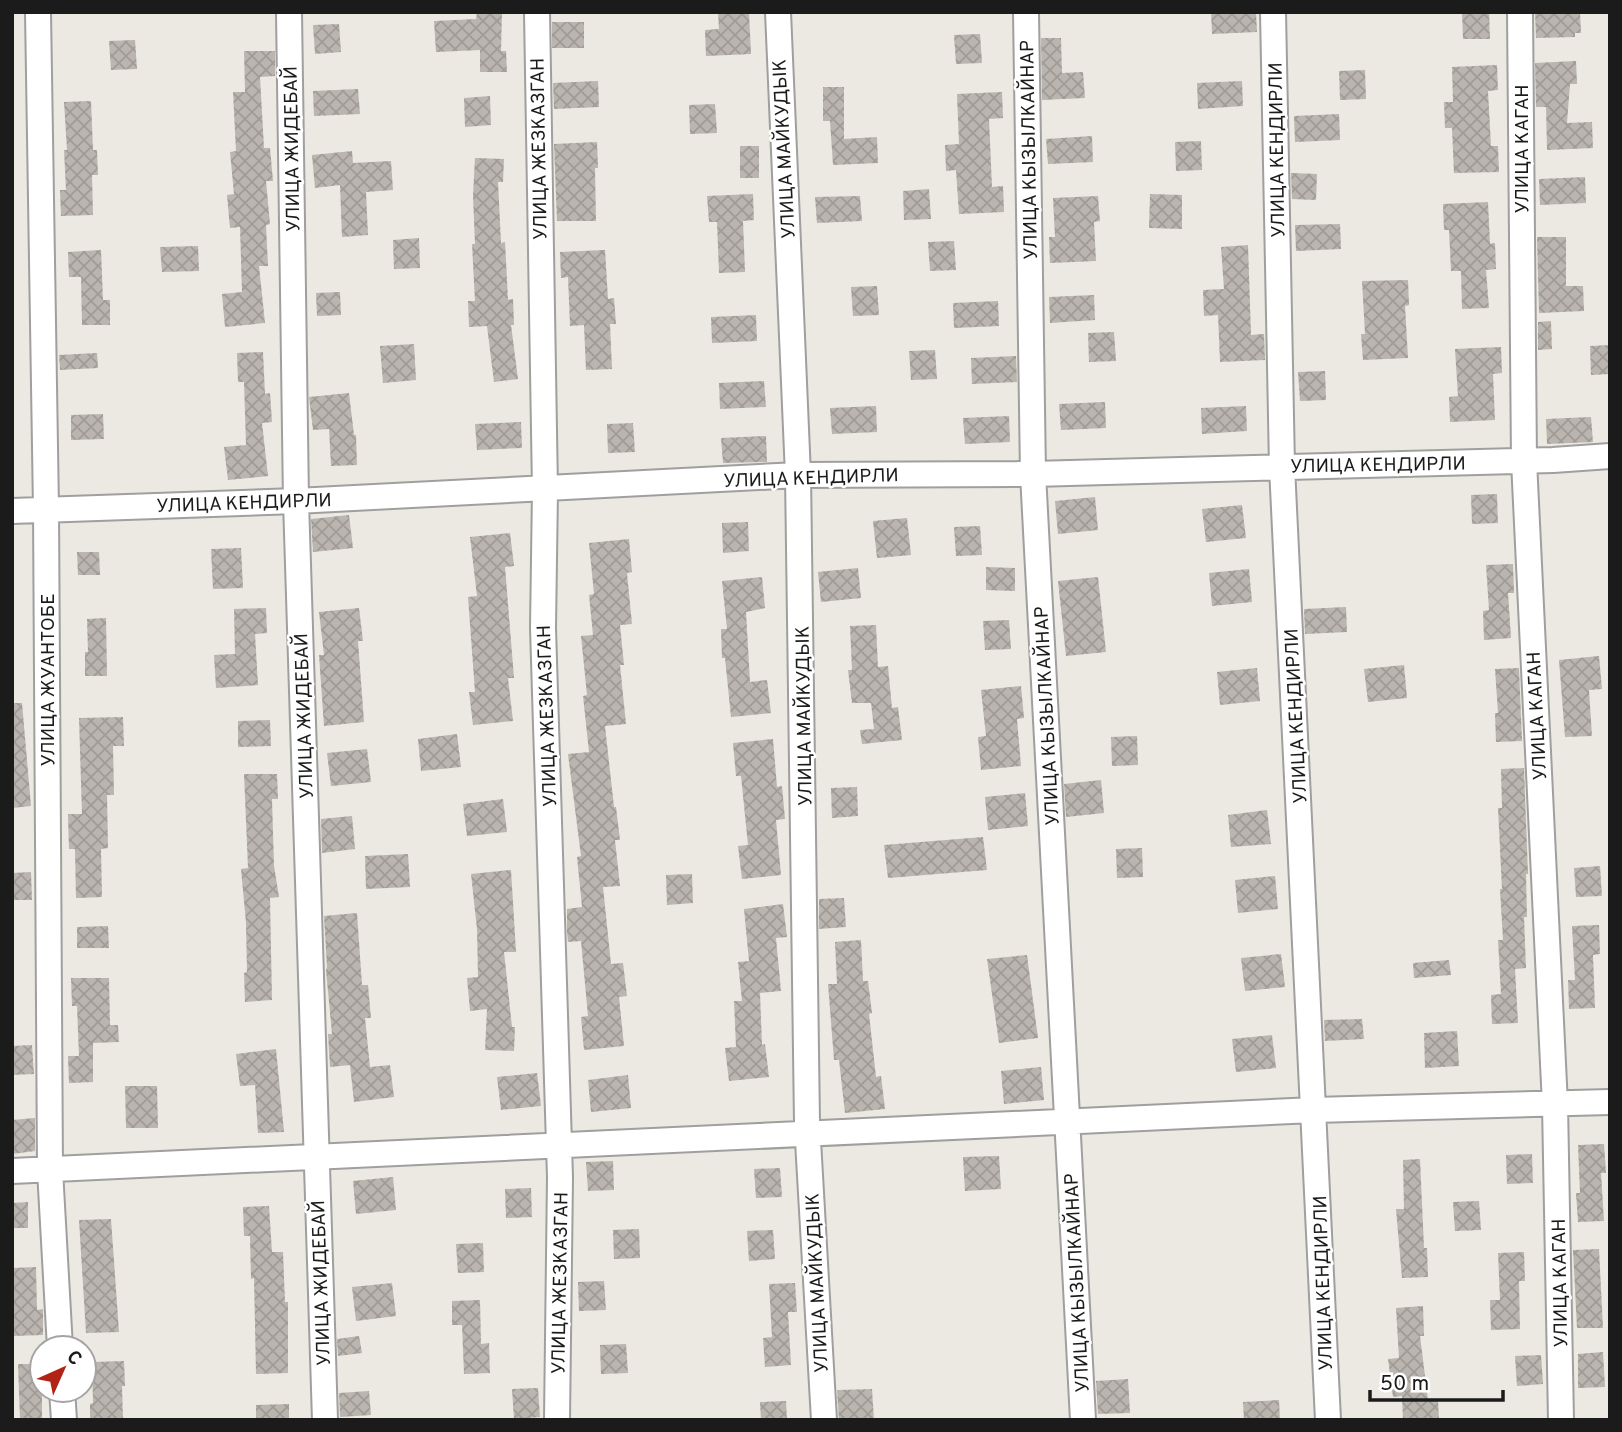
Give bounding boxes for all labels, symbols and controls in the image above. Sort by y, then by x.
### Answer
street label: УЛИЦА КЫЗЫЛКАЙНАР [1015,40,1044,260]
street label: УЛИЦА ЖЕЗКАЗГАН [526,58,554,240]
street label: УЛИЦА МАЙКУДЫК [767,58,802,240]
street label: УЛИЦА КЕНДИРЛИ [1264,62,1292,238]
street label: УЛИЦА ЖИДЕБАЙ [279,66,306,232]
street label: УЛИЦА КАГАН [1511,84,1535,214]
street label: УЛИЦА КЕНДИРЛИ [1290,452,1466,480]
street label: УЛИЦА КЕНДИРЛИ [723,464,899,494]
street label: УЛИЦА КЕНДИРЛИ [156,489,332,519]
street label: УЛИЦА ЖУАНТОБЕ [37,593,61,767]
street label: УЛИЦА КЫЗЫЛКАЙНАР [1029,606,1066,826]
street label: УЛИЦА ЖЕЗКАЗГАН [533,624,563,807]
street label: УЛИЦА МАЙКУДЫК [790,626,819,806]
street label: УЛИЦА КЕНДИРЛИ [1280,628,1314,804]
street label: УЛИЦА ЖИДЕБАЙ [289,633,320,799]
street label: УЛИЦА КАГАН [1523,651,1553,781]
street label: УЛИЦА КЫЗЫЛКАЙНАР [1059,1173,1096,1393]
street label: УЛИЦА ЖЕЗКАЗГАН [547,1192,575,1374]
street label: УЛИЦА МАЙКУДЫК [800,1192,835,1374]
street label: УЛИЦА КЕНДИРЛИ [1309,1195,1339,1371]
street label: УЛИЦА ЖИДЕБАЙ [306,1200,337,1366]
street label: УЛИЦА КАГАН [1548,1218,1574,1348]
north arrow [28,1334,98,1404]
text: С [61,1346,86,1371]
scale bar [1370,1358,1503,1402]
text: 50 m [1380,1371,1429,1398]

